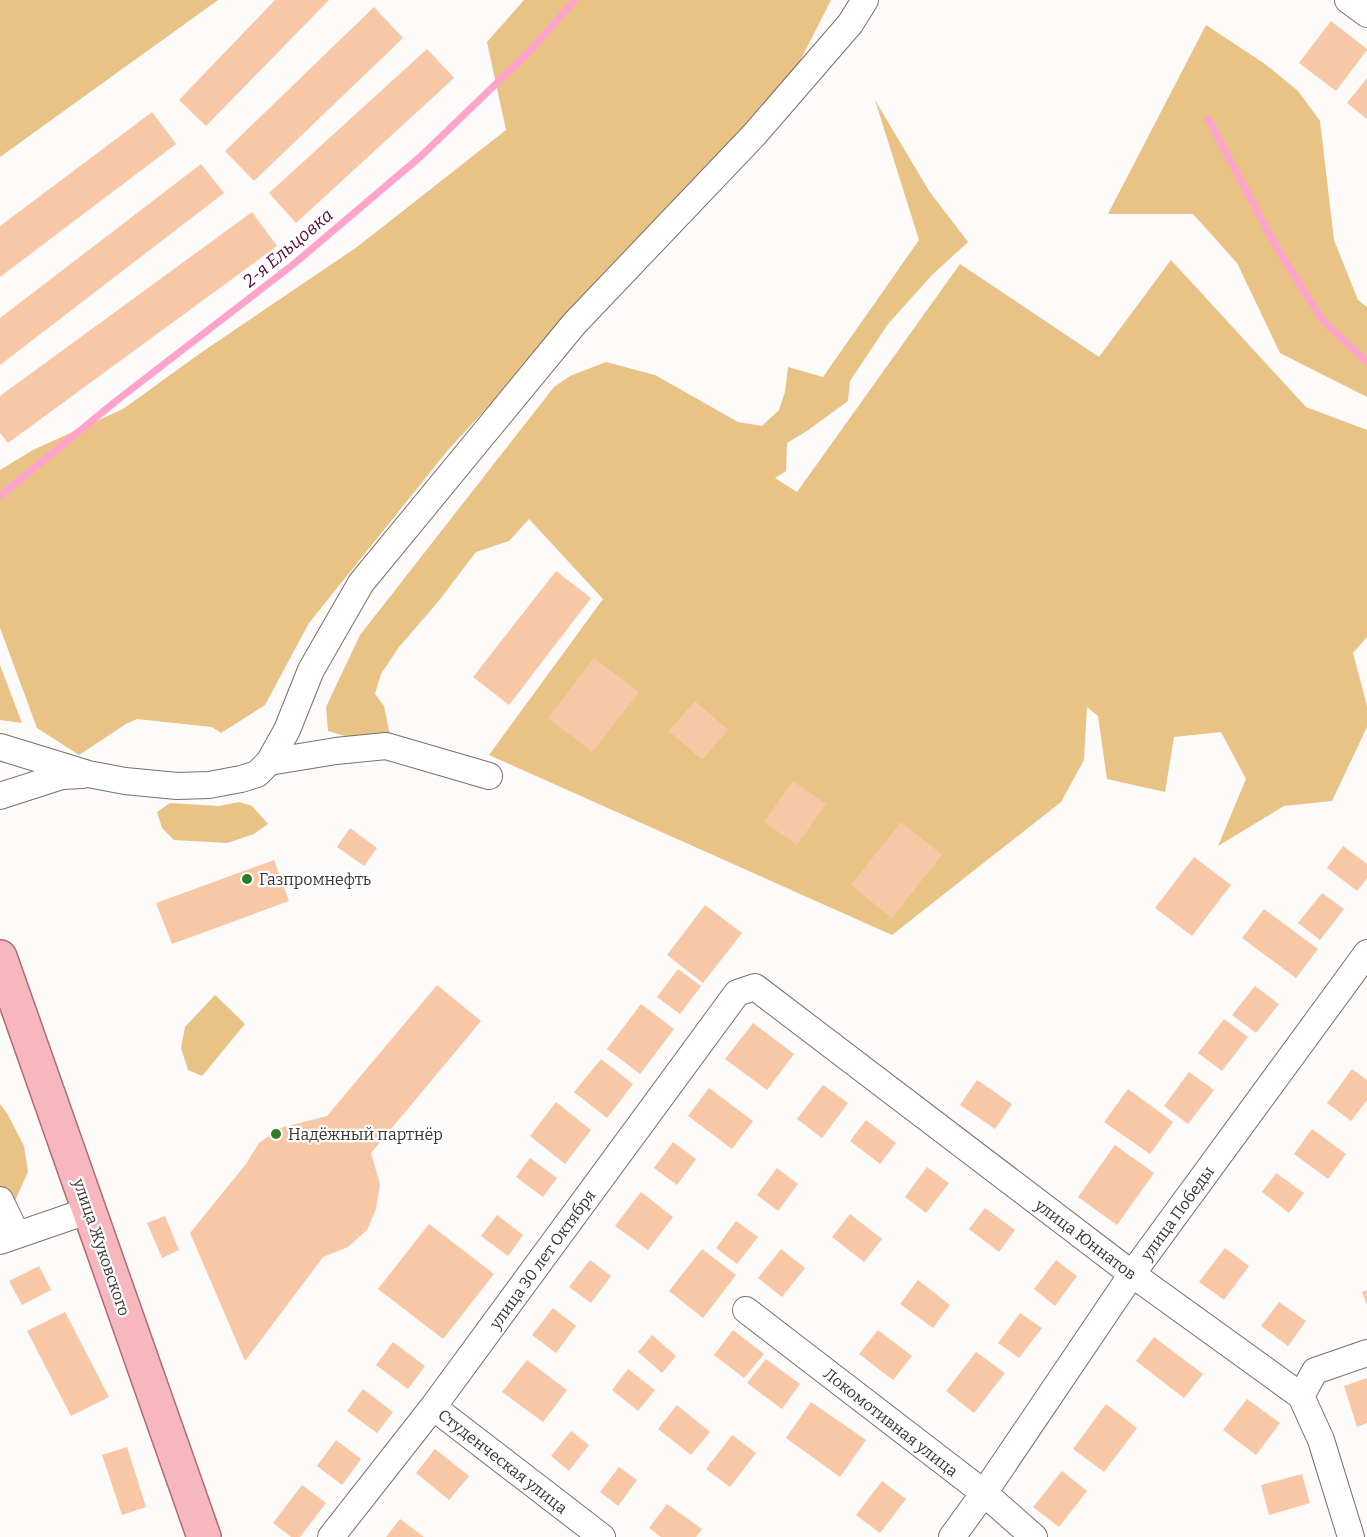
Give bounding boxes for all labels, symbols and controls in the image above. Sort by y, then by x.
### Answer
water label: 2-я Ельцовка [239,204,337,292]
place label: Газпромнефть [259,870,371,889]
marker: Газпромнефть [240,872,254,886]
place label: Надёжный партнёр [288,1125,443,1144]
marker: Надёжный партнёр [269,1127,283,1141]
street label: улица Победы [1136,1162,1218,1265]
street label: улица Жуковского [69,1175,134,1318]
street label: улица 30 лет Октября [485,1186,599,1333]
street label: улица Юннатов [1031,1195,1140,1284]
street label: Локомотивная улица [820,1364,962,1481]
street label: Студенческая улица [434,1405,571,1518]

